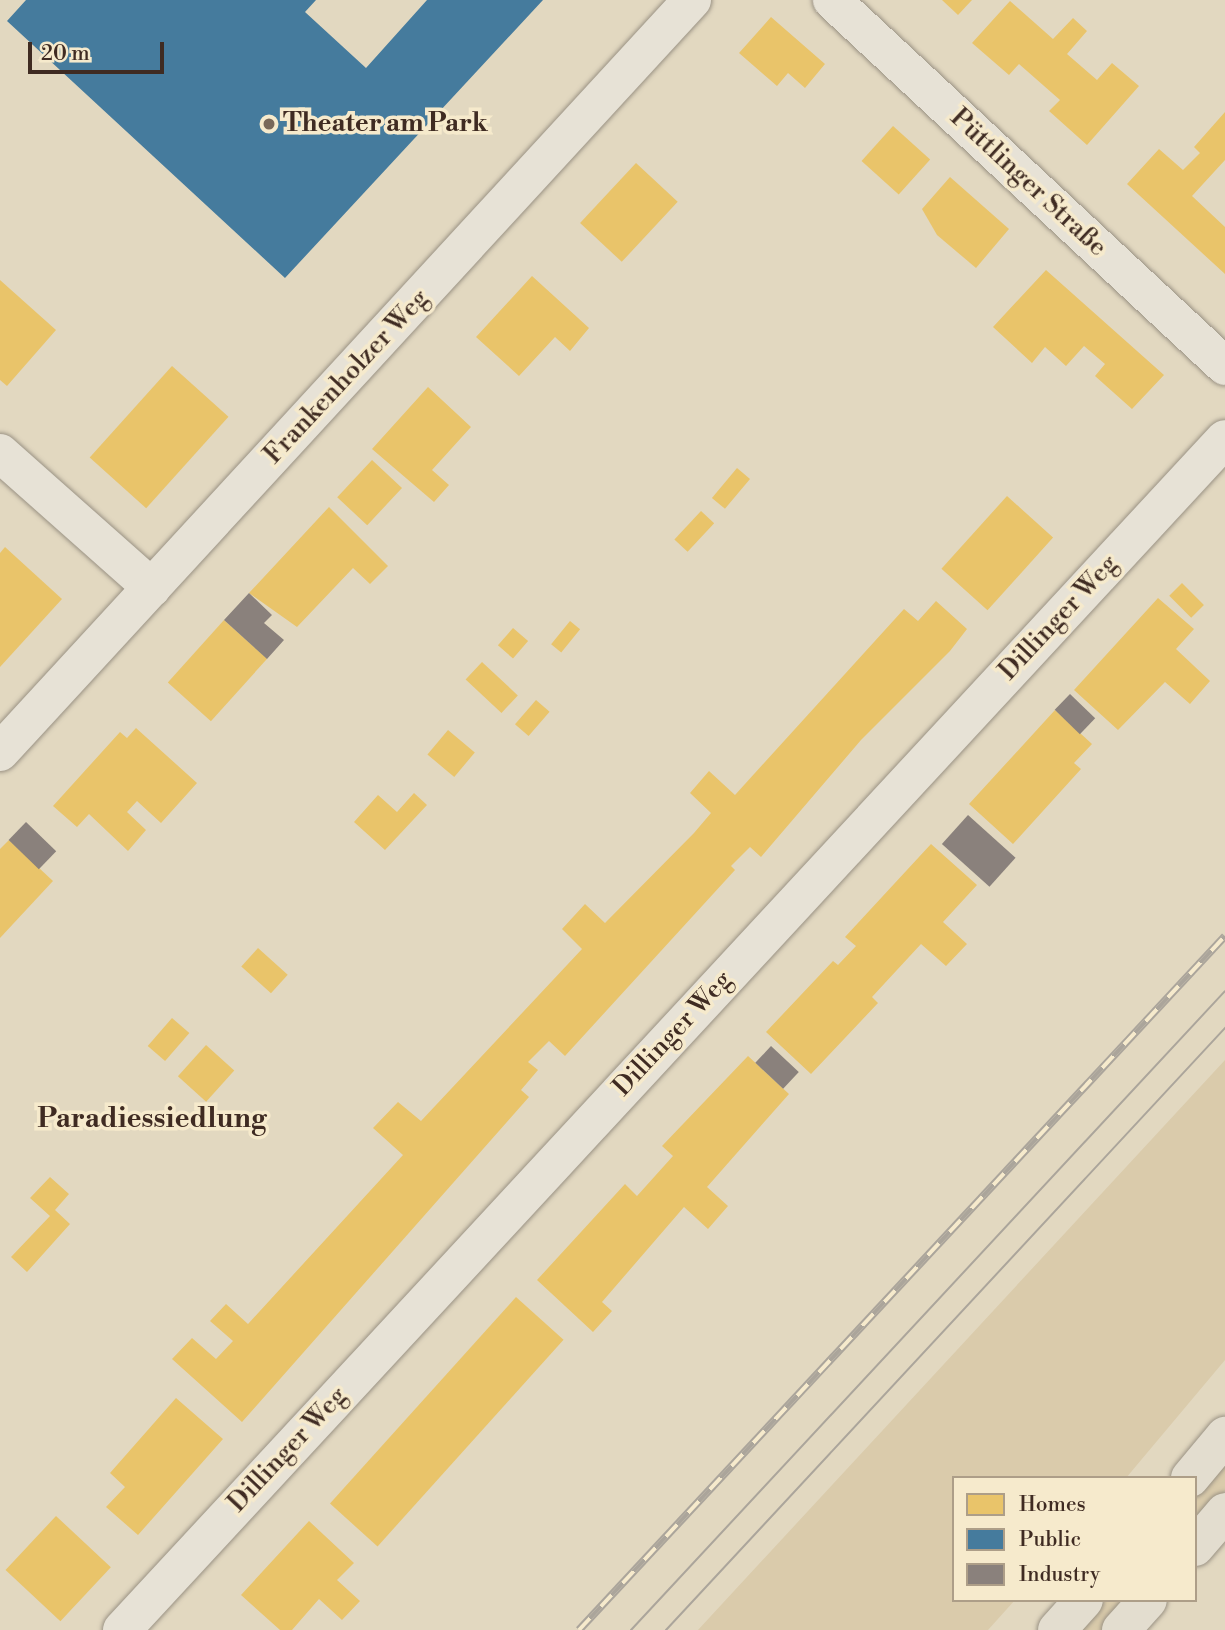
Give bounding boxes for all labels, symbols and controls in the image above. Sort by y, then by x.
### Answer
scale bar [32,28,168,72]
text: 20 m [41,41,90,67]
street label: Püttlinger Straße [943,103,1113,263]
place label: Theater am Park [283,108,488,140]
marker: Theater am Park [261,116,277,132]
street label: Frankenholzer Weg [258,283,436,471]
street label: Dillinger Weg [993,549,1125,687]
street label: Dillinger Weg [607,965,739,1103]
district label: Paradiessiedlung [37,1102,267,1136]
street label: Dillinger Weg [222,1381,354,1519]
legend [952,1476,1197,1602]
text: Homes [1019,1492,1086,1518]
text: Public [1019,1527,1081,1553]
text: Industry [1019,1562,1100,1588]

